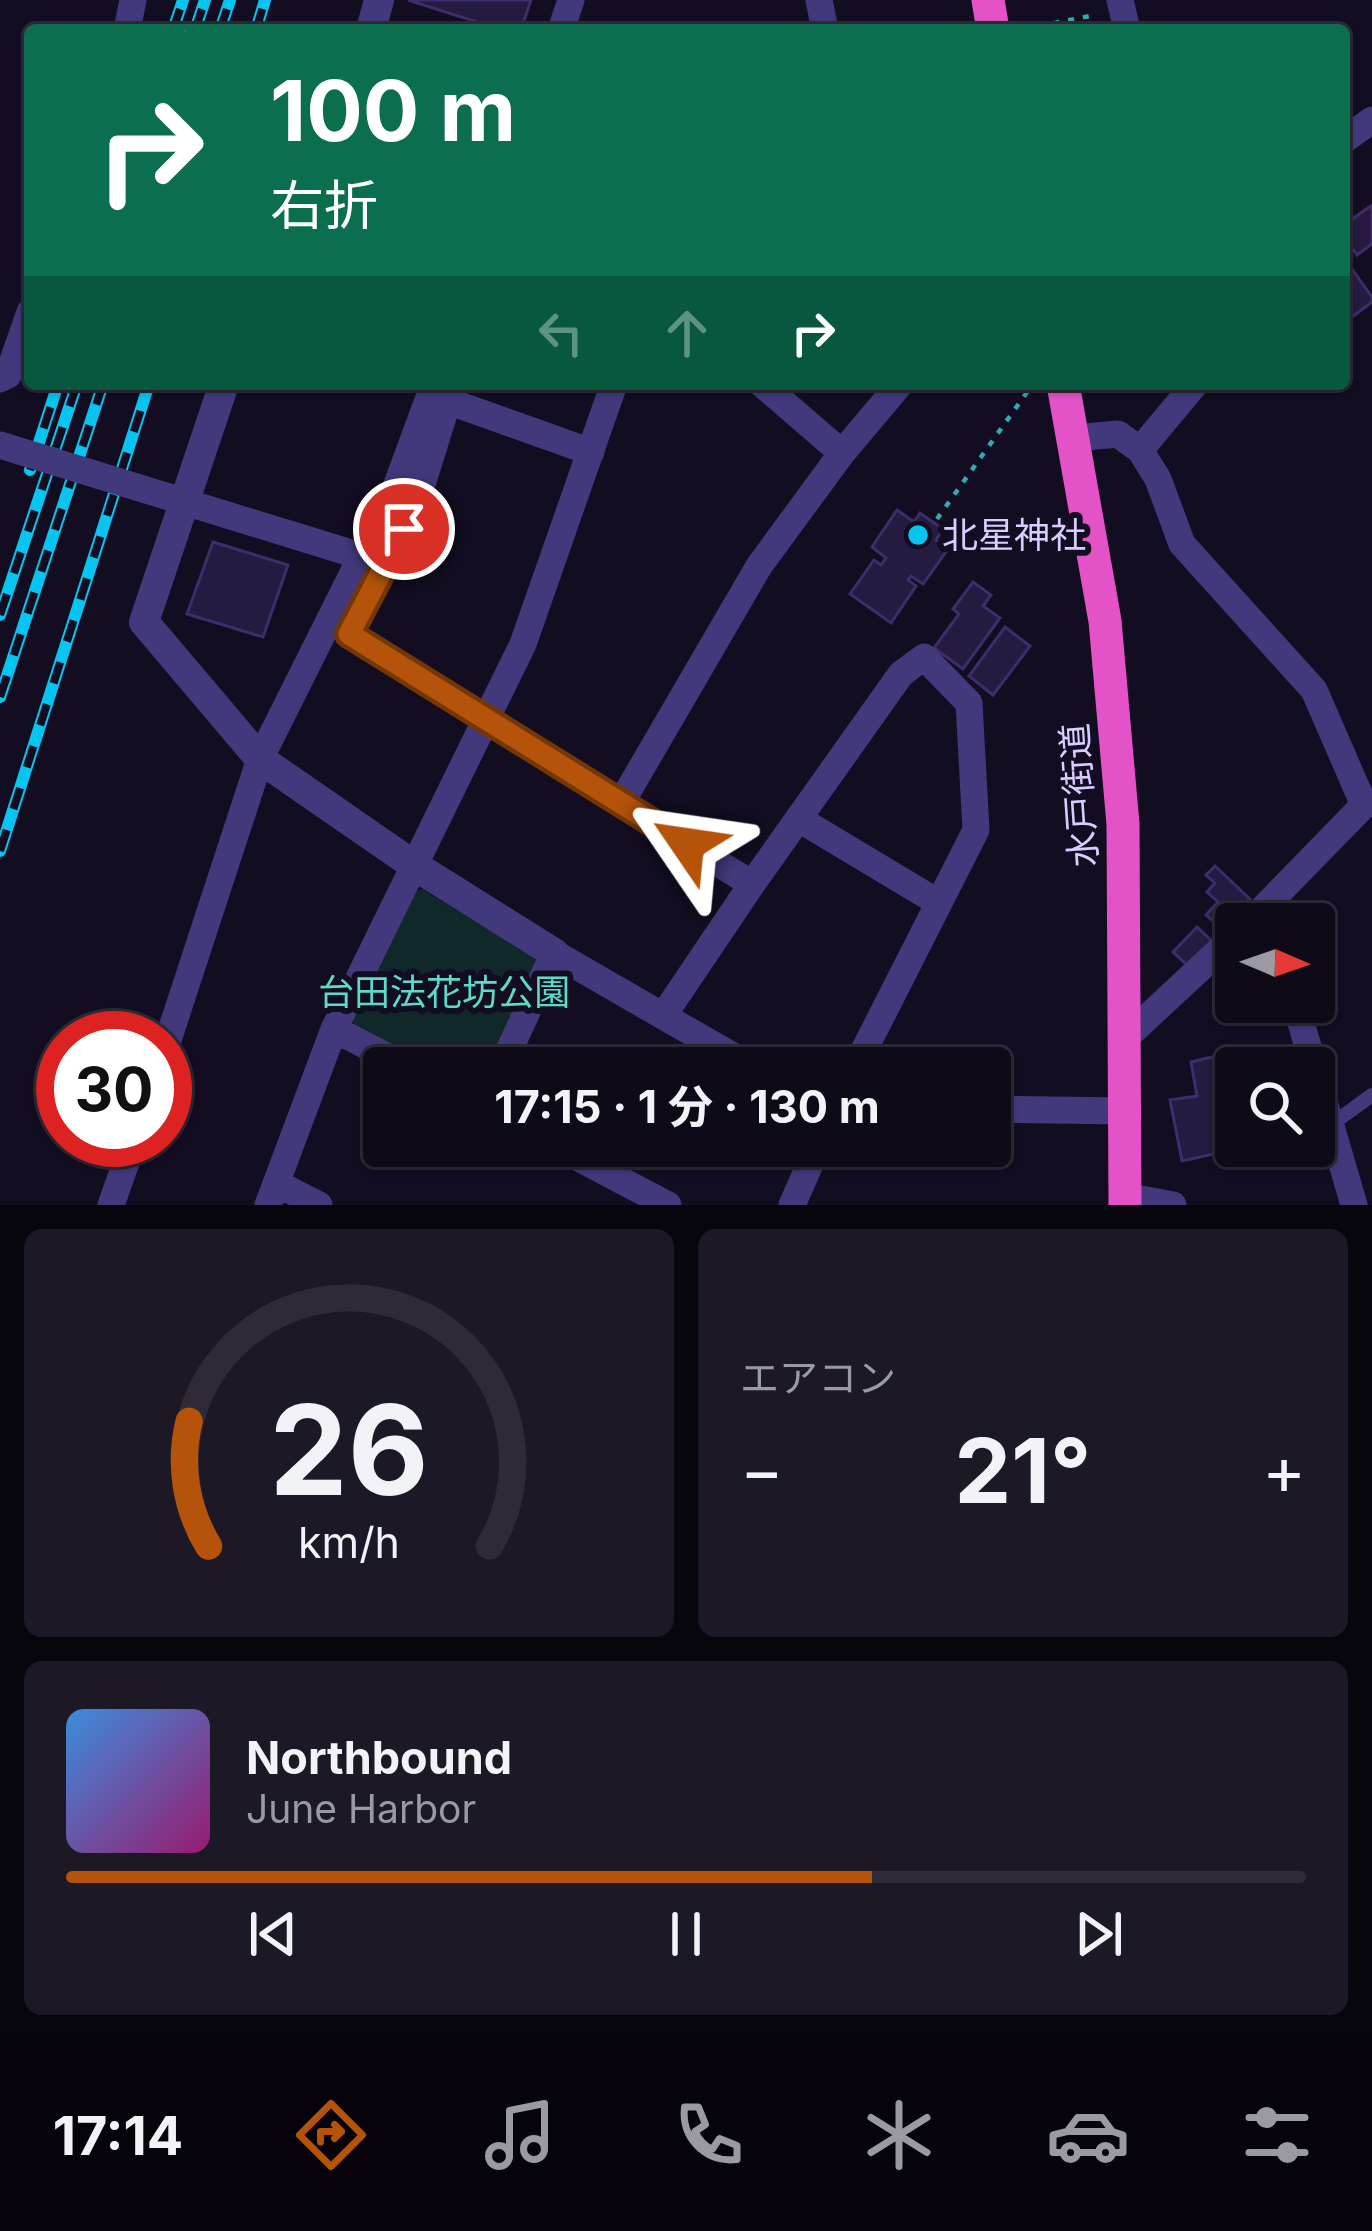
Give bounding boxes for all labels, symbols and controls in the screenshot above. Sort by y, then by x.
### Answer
text: 100 m [270,60,516,161]
icon: right [72,72,228,228]
text: 右折 [270,173,378,238]
icon: left [528,300,594,366]
icon: ahead [654,300,720,366]
icon: right [780,300,846,366]
pin [353,478,455,580]
icon: arrive [371,496,437,562]
place label: 北星神社 [942,513,1086,557]
marker: 北星神社 [905,522,931,548]
street label: 水戸街道 [1052,722,1106,868]
position arrow [624,781,750,907]
north arrow [1215,903,1335,1023]
map controls [1215,903,1335,1167]
park label: 台田法花坊公園 [318,970,570,1014]
speed limit sign: 30 [36,1011,192,1167]
button: search [1215,1047,1335,1167]
text: 17:15 · 1 分 · 130 m [494,1079,880,1134]
text: エアコン [740,1354,896,1401]
text: 26 [269,1374,429,1525]
text: 21° [955,1416,1091,1525]
text: − [740,1430,784,1510]
text: + [1262,1430,1306,1510]
text: km/h [298,1516,400,1568]
text: Northbound [246,1730,512,1785]
text: June Harbor [246,1785,476,1832]
icon: previous [240,1901,306,1967]
icon: pause [653,1901,719,1967]
icon: next [1066,1901,1132,1967]
icon: directions [289,2093,373,2177]
icon: music [478,2093,562,2177]
icon: phone [667,2093,751,2177]
icon: climate [857,2093,941,2177]
icon: car [1046,2093,1130,2177]
icon: filters [1235,2093,1319,2177]
text: 17:14 [53,2103,183,2168]

